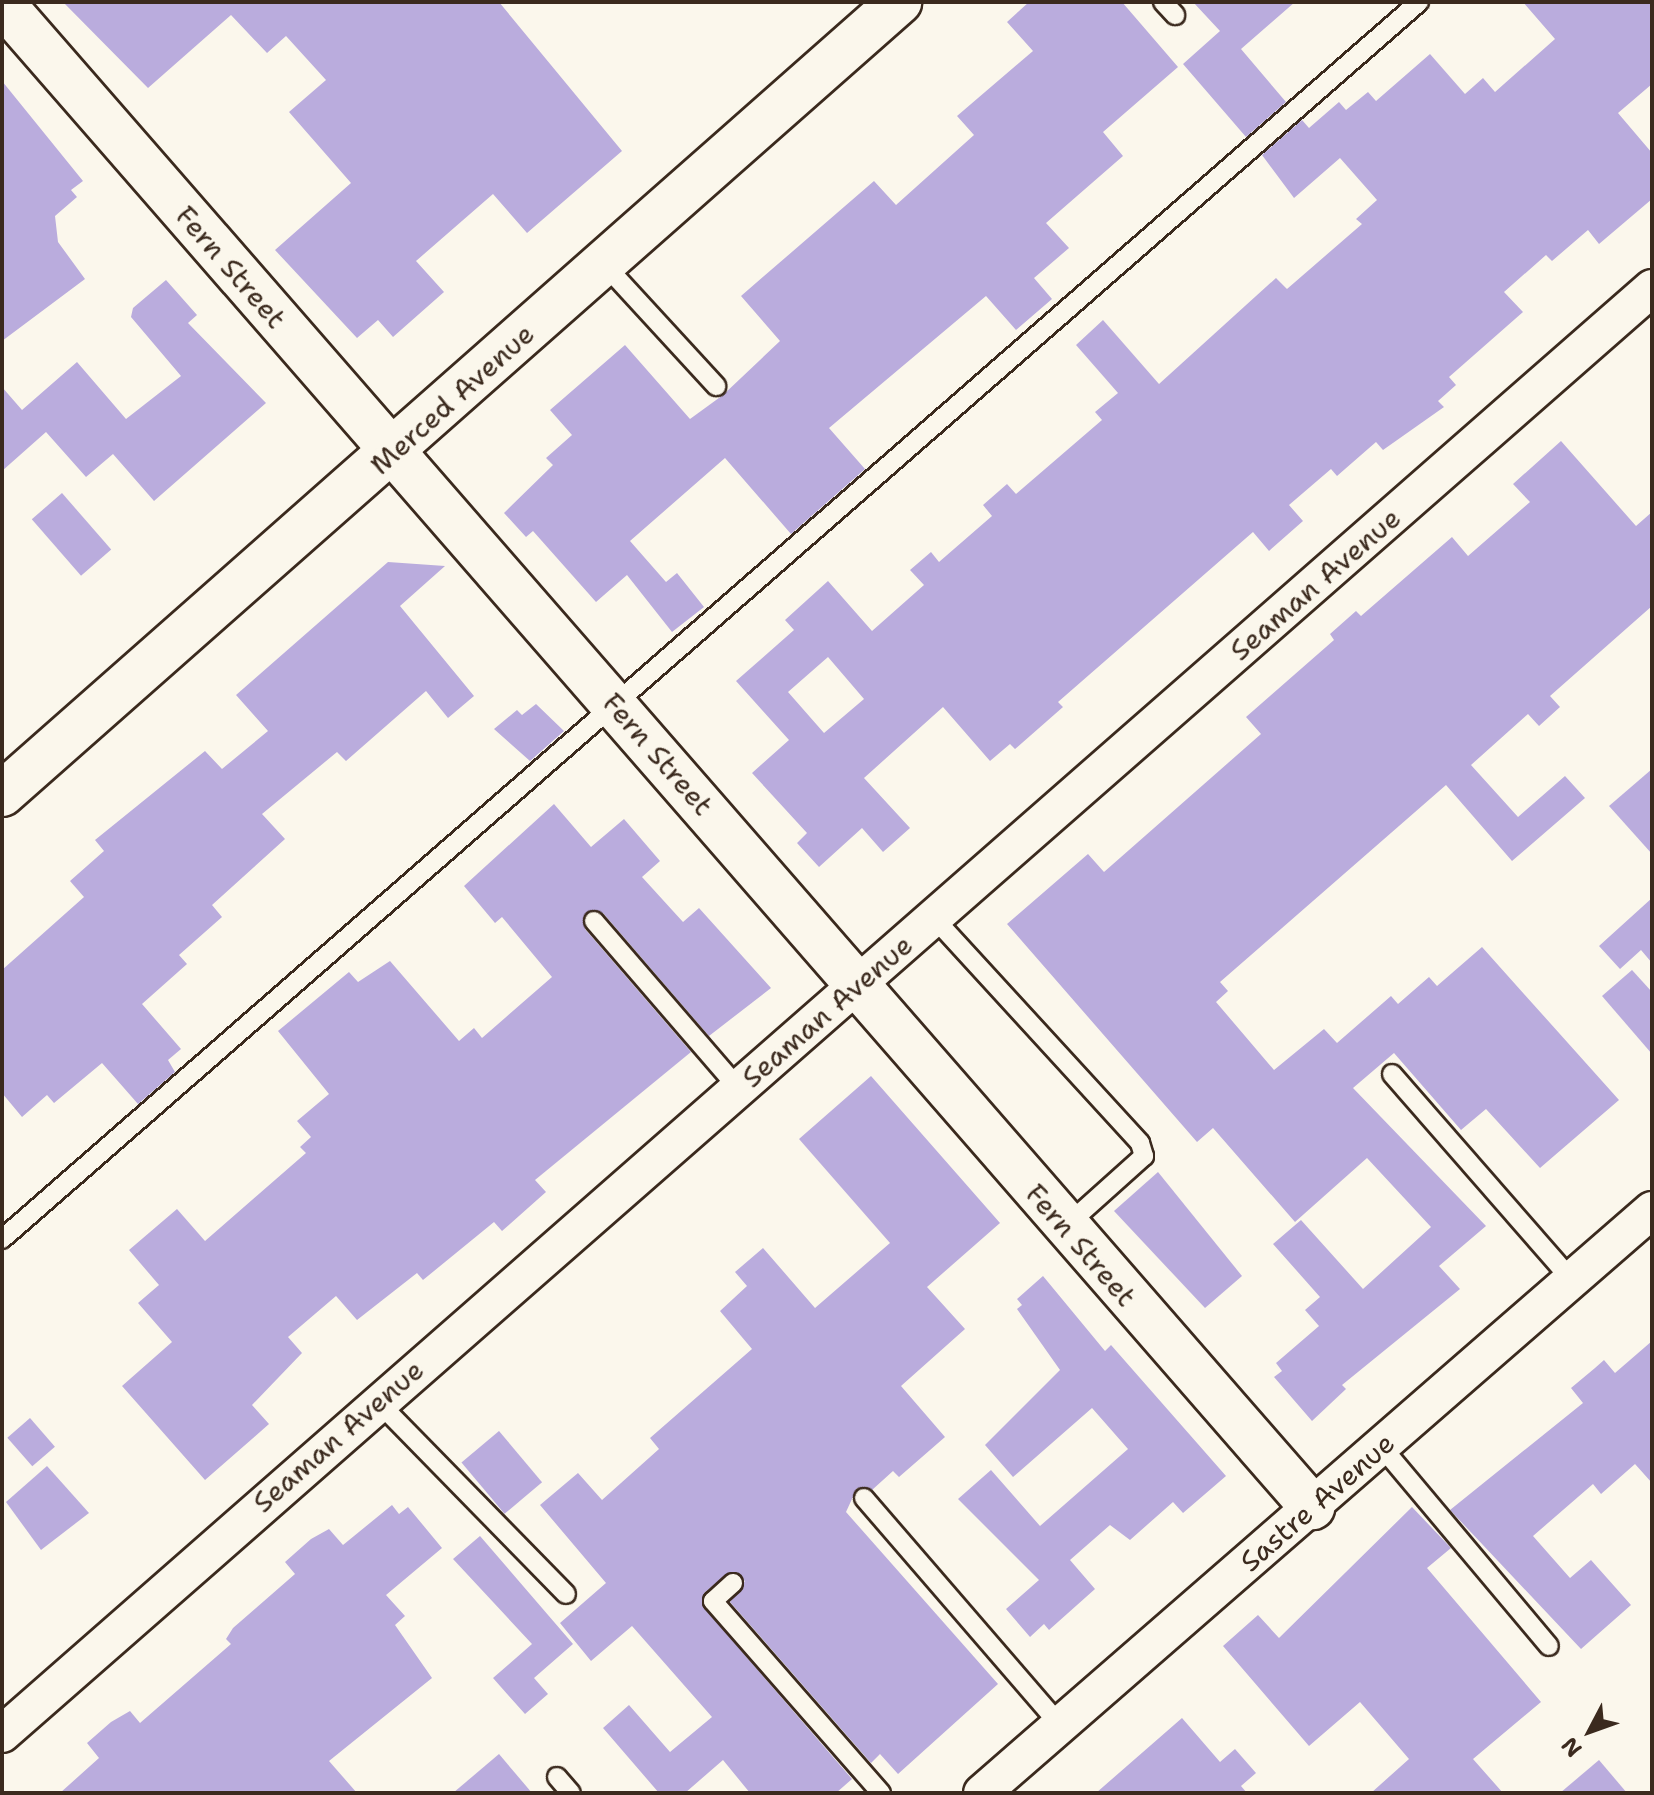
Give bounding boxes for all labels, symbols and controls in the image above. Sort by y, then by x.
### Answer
street label: Fern Street [169,199,293,335]
street label: Merced Avenue [363,317,541,481]
street label: Seaman Avenue [1223,501,1407,667]
street label: Fern Street [596,686,720,822]
street label: Seaman Avenue [735,928,919,1094]
street label: Fern Street [1019,1177,1143,1313]
street label: Seaman Avenue [246,1353,430,1519]
street label: Sastre Avenue [1233,1426,1401,1578]
north arrow [1550,1691,1630,1771]
text: N [1555,1731,1588,1763]

